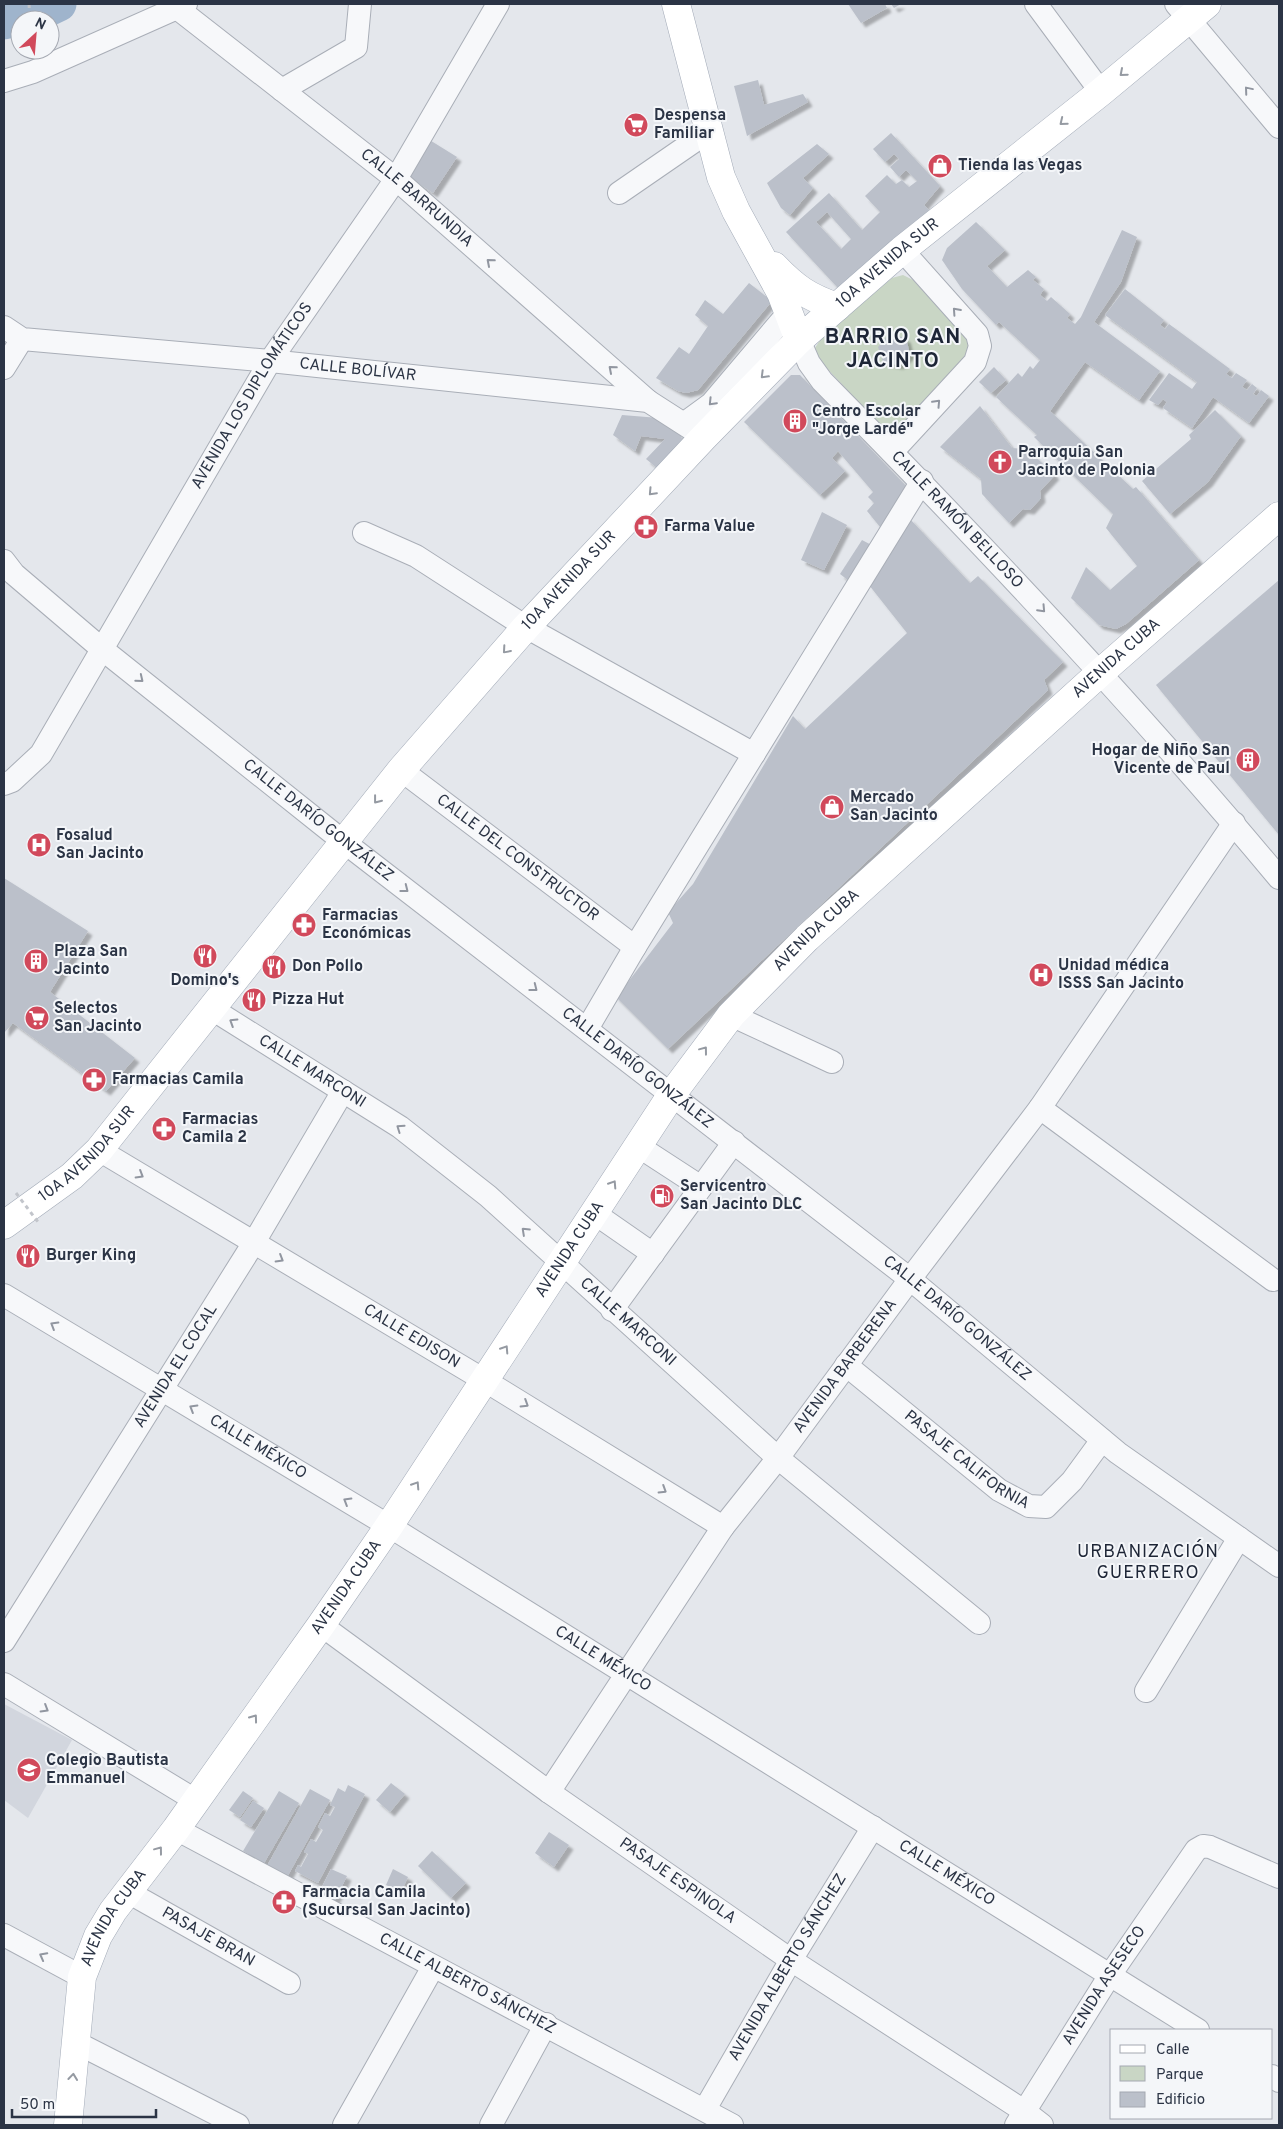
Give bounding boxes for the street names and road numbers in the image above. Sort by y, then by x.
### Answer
street label: CALLE BARRUNDIA [356,145,477,252]
street label: 10A AVENIDA SUR [832,214,944,313]
street label: AVENIDA LOS DIPLOMÁTICOS [187,299,317,493]
street label: CALLE BOLÍVAR [298,354,417,386]
street label: CALLE RAMÓN BELLOSO [886,447,1027,593]
street label: 10A AVENIDA SUR [518,527,621,635]
street label: AVENIDA CUBA [1068,614,1165,703]
street label: CALLE DARÍO GONZÁLEZ [239,755,397,886]
street label: CALLE DEL CONSTRUCTOR [432,790,603,926]
street label: AVENIDA CUBA [769,885,864,976]
street label: CALLE DARÍO GONZÁLEZ [557,1003,717,1133]
street label: CALLE MARCONI [255,1031,369,1113]
street label: 10A AVENIDA SUR [35,1102,140,1207]
street label: AVENIDA CUBA [531,1198,609,1302]
street label: CALLE DARÍO GONZÁLEZ [879,1252,1035,1386]
street label: CALLE MARCONI [575,1274,680,1371]
street label: AVENIDA BARBERENA [789,1295,902,1438]
street label: CALLE EDISON [359,1300,464,1373]
street label: AVENIDA EL COCAL [130,1301,222,1432]
street label: PASAJE CALIFORNIA [900,1406,1033,1514]
street label: CALLE MÉXICO [205,1410,310,1484]
street label: AVENIDA CUBA [307,1536,387,1639]
street label: CALLE MÉXICO [551,1622,655,1697]
street label: PASAJE ESPINOLA [615,1834,740,1929]
street label: CALLE MÉXICO [895,1836,999,1911]
street label: AVENIDA CUBA [77,1865,151,1970]
street label: AVENIDA ALBERTO SÁNCHEZ [725,1870,852,2065]
street label: PASAJE BRAN [158,1903,258,1971]
street label: AVENIDA ASESECO [1058,1922,1151,2049]
street label: CALLE ALBERTO SÁNCHEZ [375,1929,559,2039]

